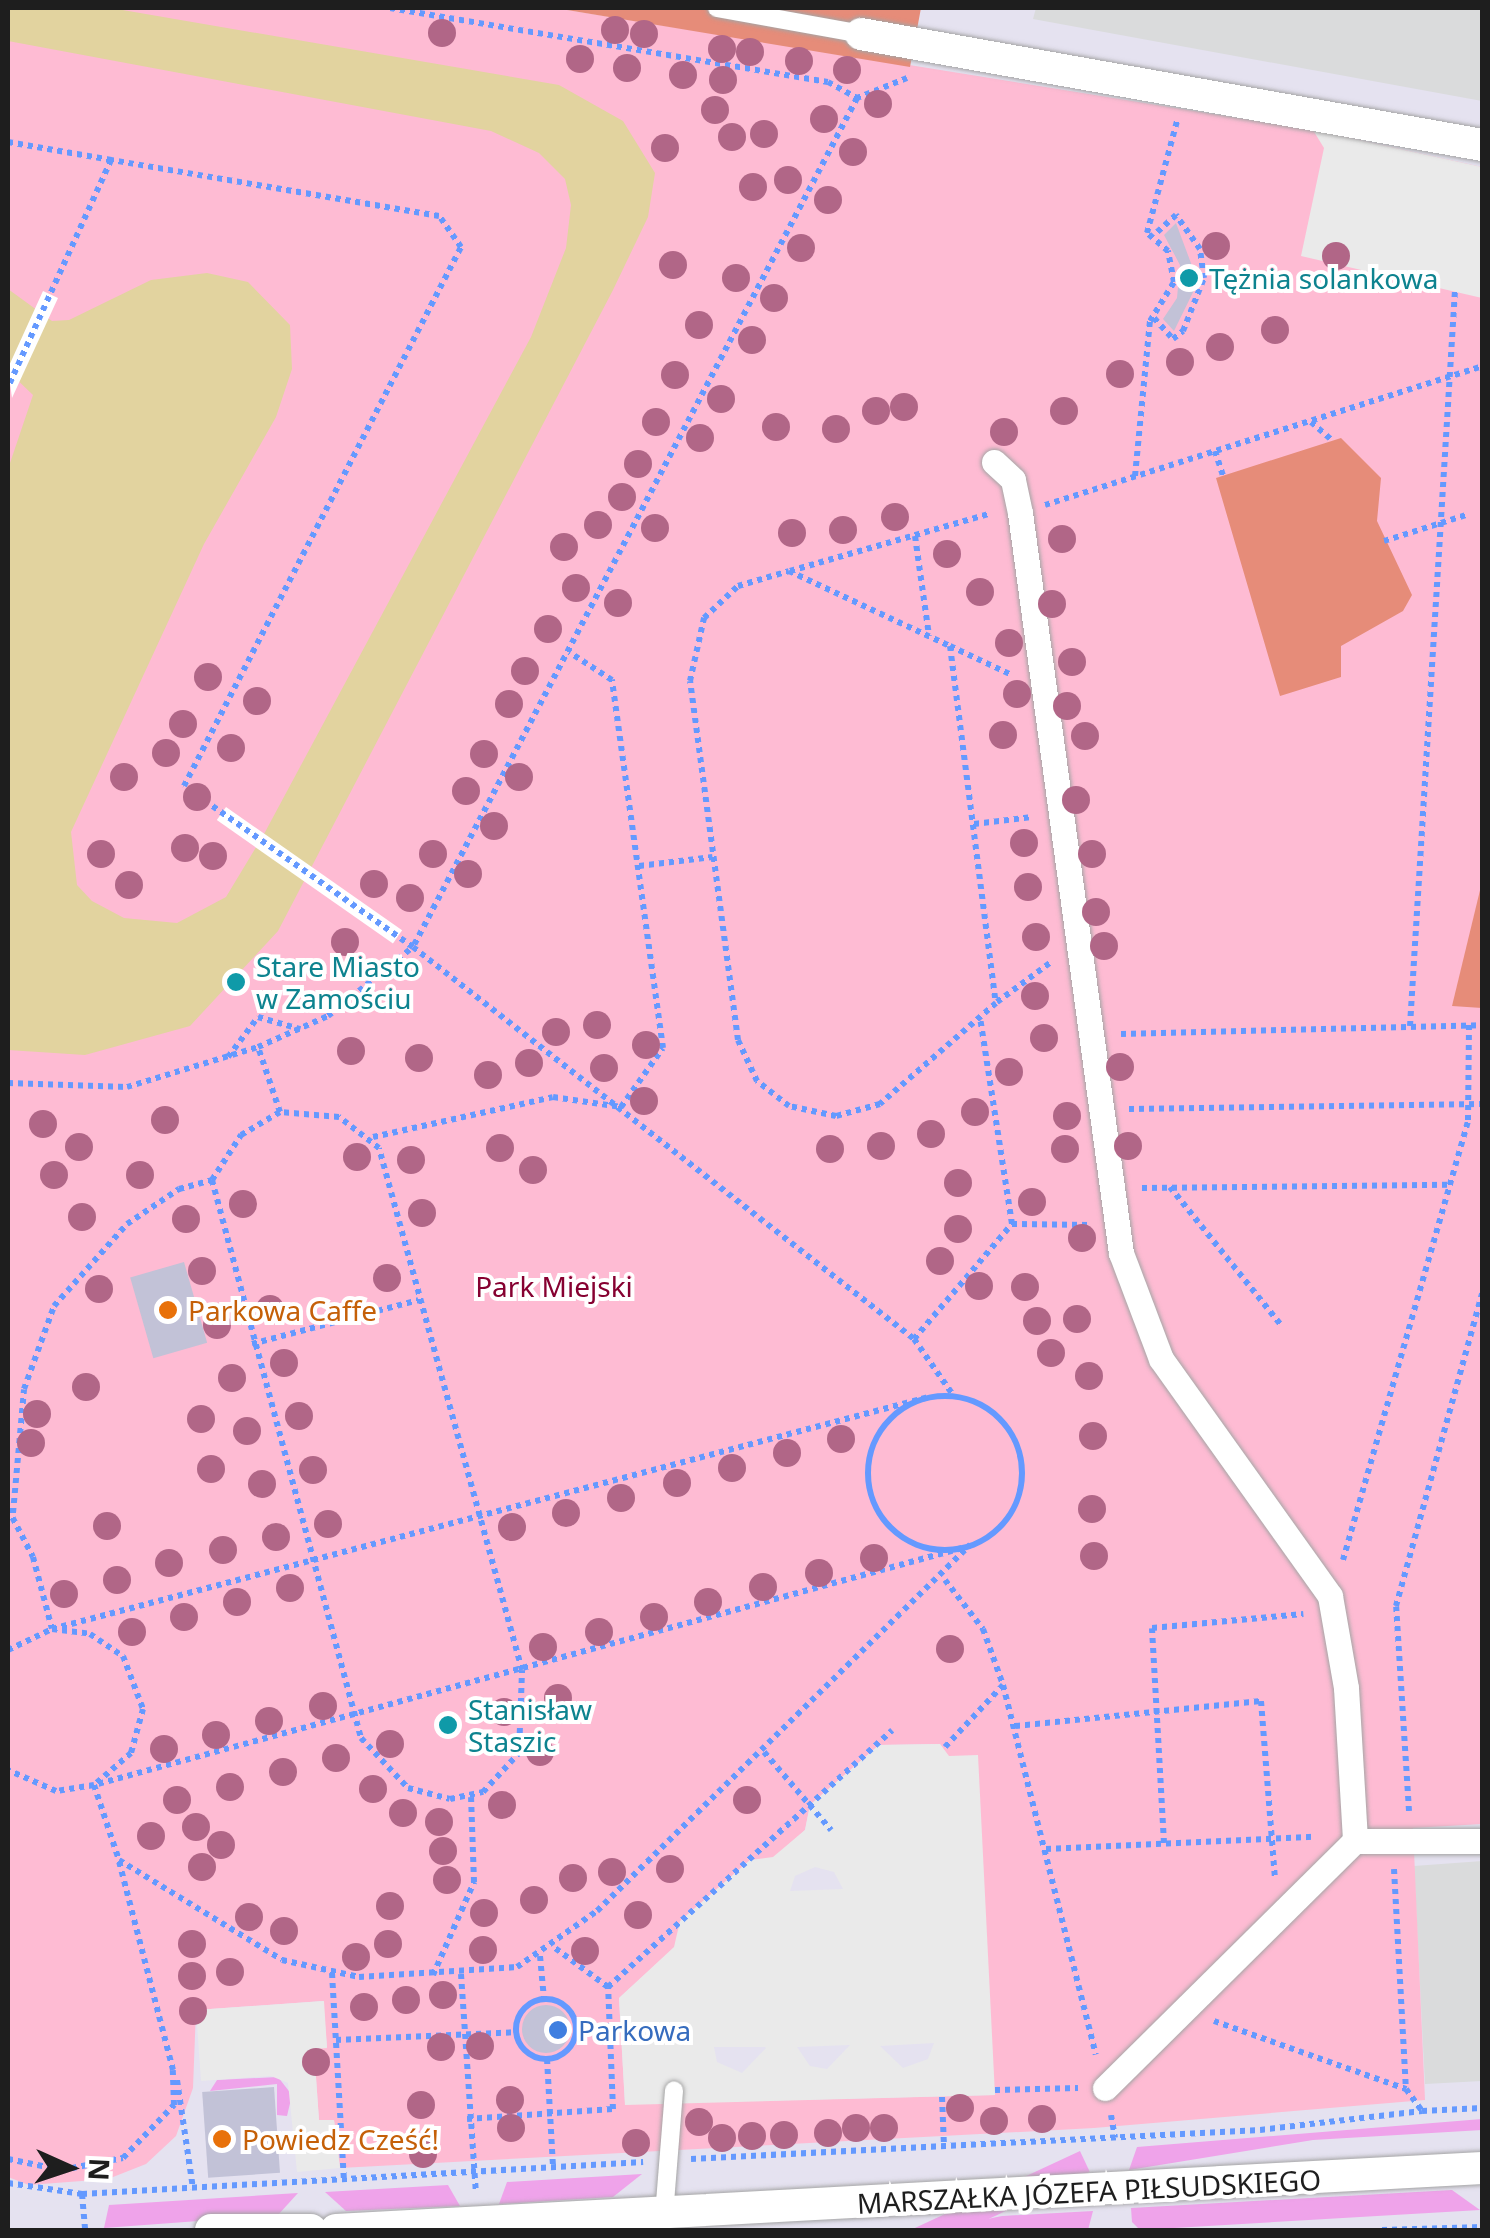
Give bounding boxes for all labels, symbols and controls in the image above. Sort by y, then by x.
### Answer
place label: Tężnia solankowa [1209,261,1438,295]
marker: Tężnia solankowa [1178,267,1200,289]
place label: Stare Miasto w Zamościu [256,949,420,1015]
marker: Stare Miasto w Zamościu [225,971,247,993]
park label: Park Miejski [475,1269,633,1303]
place label: Parkowa Caffe [188,1293,377,1327]
marker: Parkowa Caffe [157,1299,179,1321]
place label: Stanisław Staszic [468,1692,592,1758]
marker: Stanisław Staszic [437,1714,459,1736]
place label: Parkowa [578,2013,691,2047]
marker: Parkowa [547,2019,569,2041]
north arrow [20,2118,120,2218]
place label: Powiedz Cześć! [242,2122,439,2156]
marker: Powiedz Cześć! [211,2128,233,2150]
text: N [80,2157,120,2182]
street label: MARSZAŁKA JÓZEFA PIŁSUDSKIEGO [856,2162,1322,2220]

